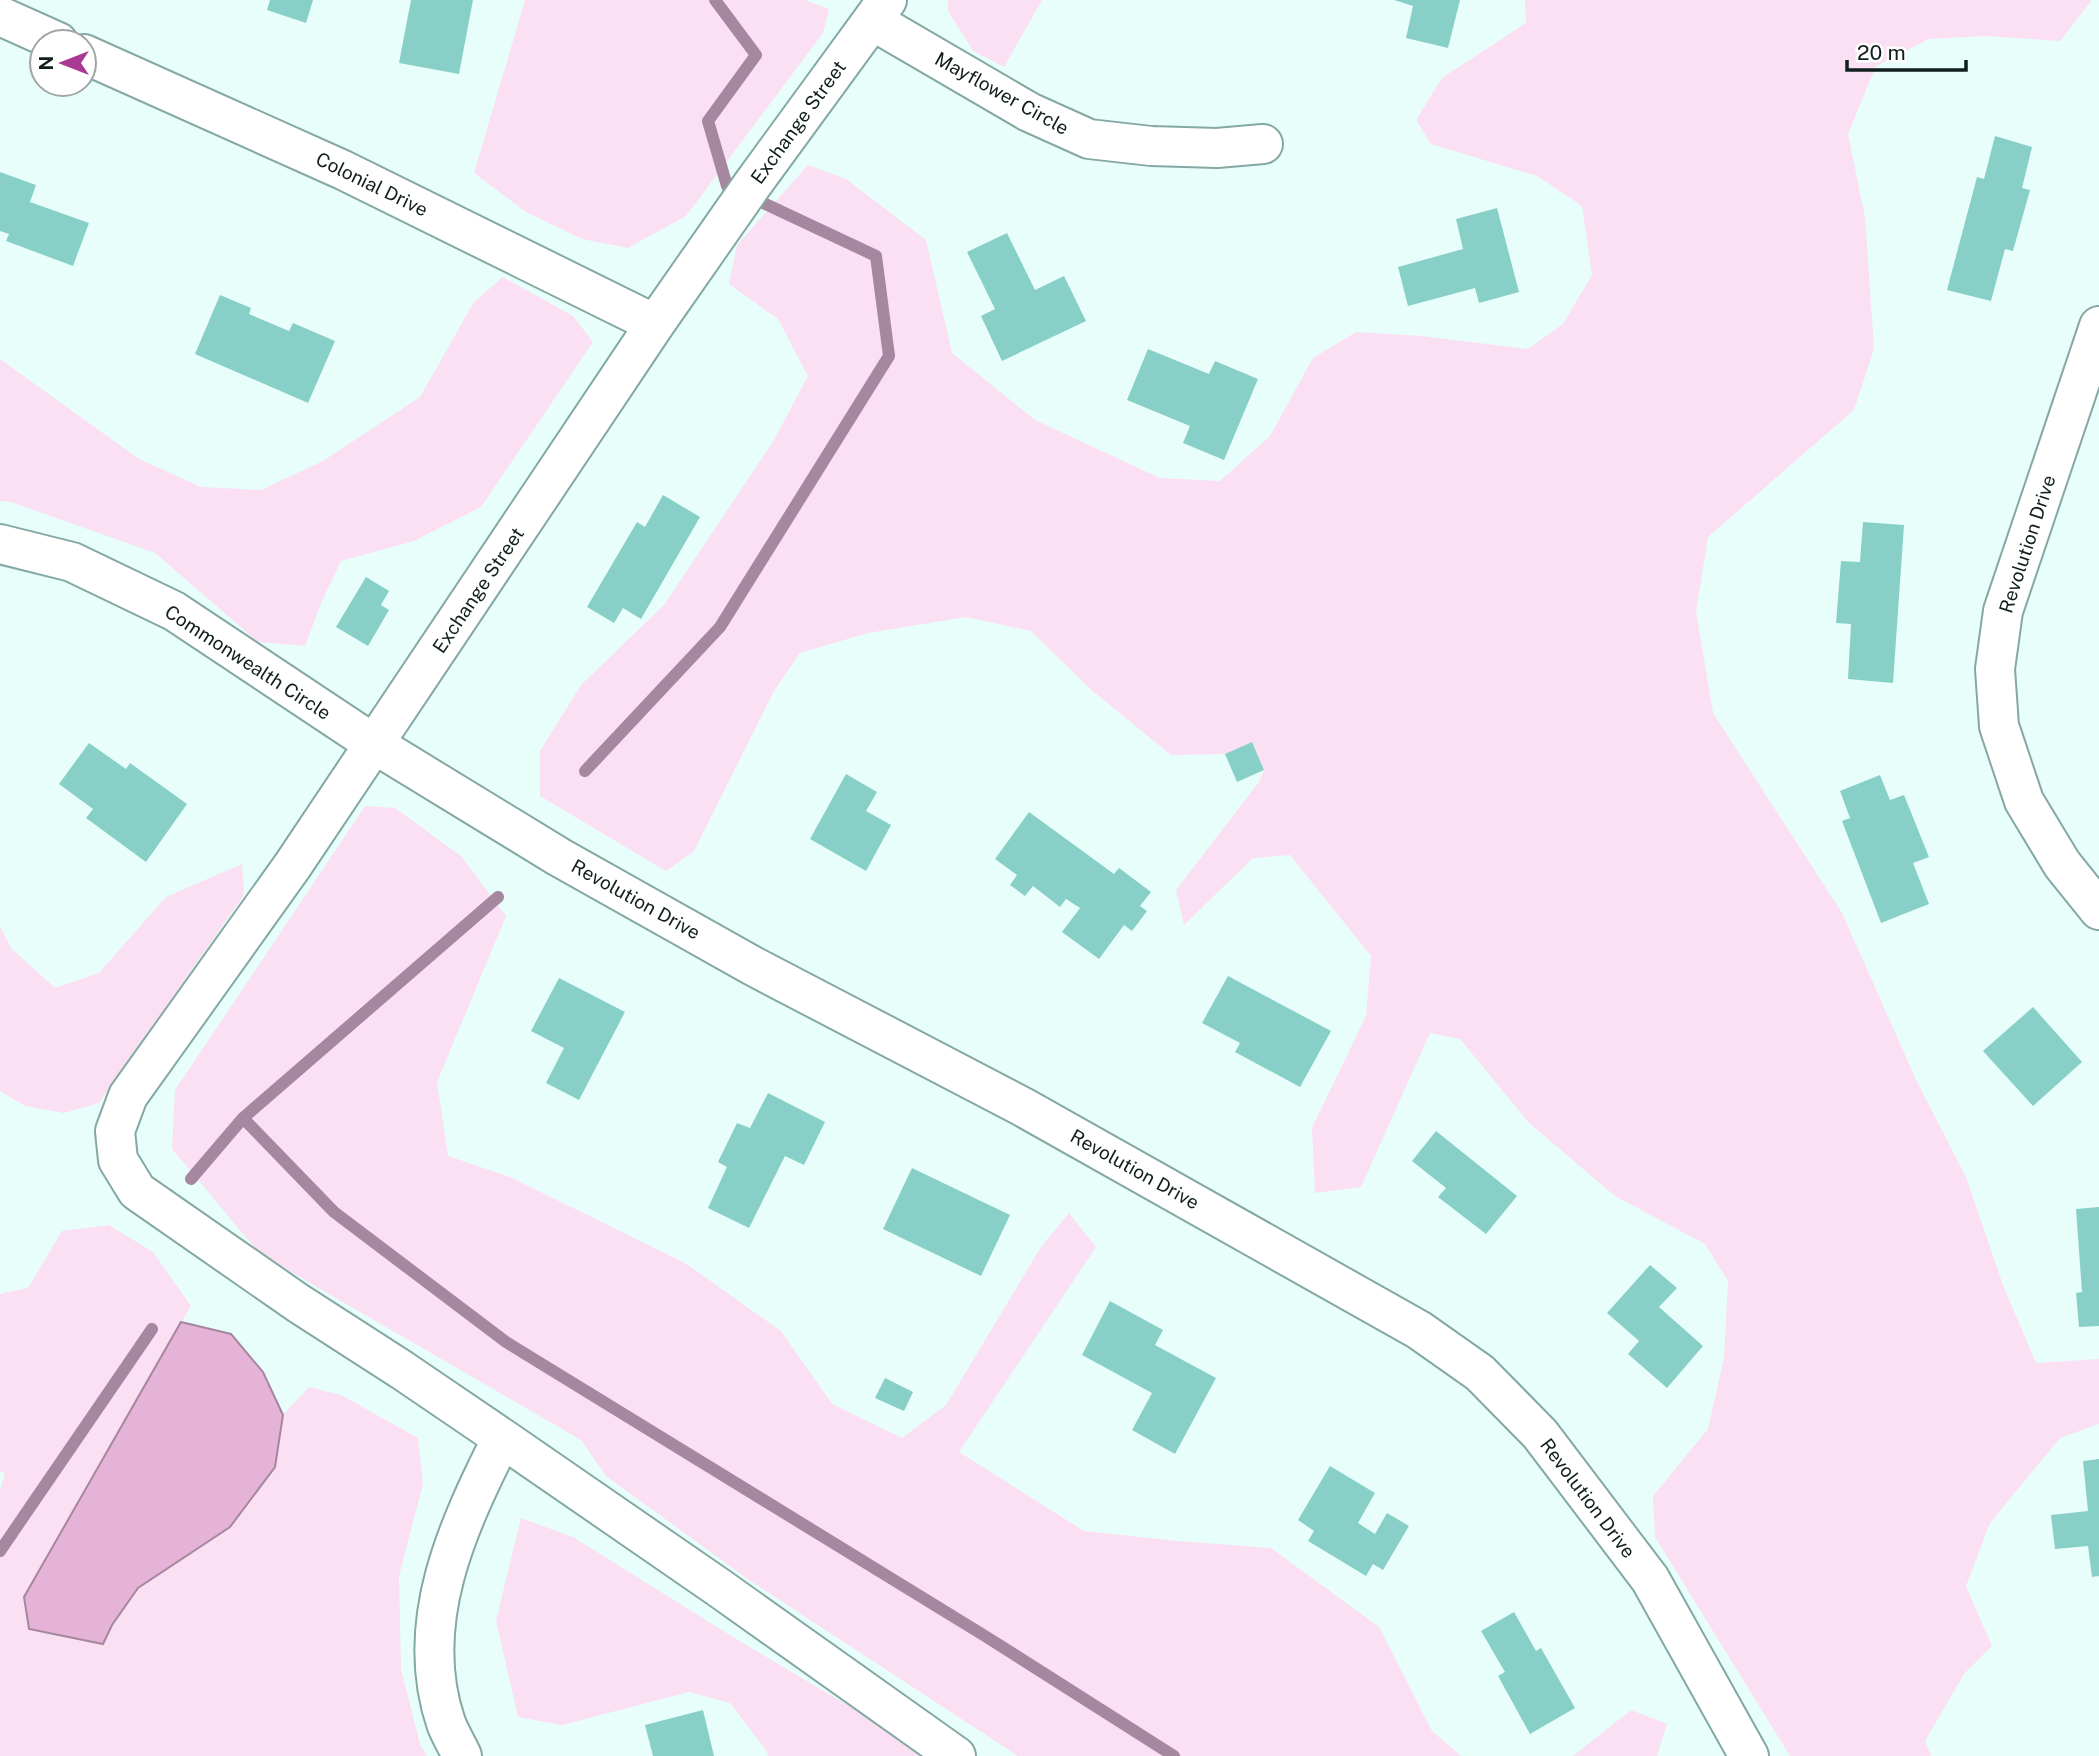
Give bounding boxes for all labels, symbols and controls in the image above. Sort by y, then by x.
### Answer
north arrow [28,28,98,98]
scale bar [1847,28,1966,72]
text: 20 m [1857,40,1906,65]
street label: Mayflower Circle [931,47,1073,139]
text: N [35,56,57,70]
street label: Exchange Street [746,56,850,188]
street label: Colonial Drive [312,147,432,221]
street label: Revolution Drive [1994,472,2060,616]
street label: Exchange Street [428,523,528,657]
street label: Commonwealth Circle [161,600,335,724]
street label: Revolution Drive [568,855,704,943]
street label: Revolution Drive [1067,1125,1203,1213]
street label: Revolution Drive [1536,1434,1640,1562]

